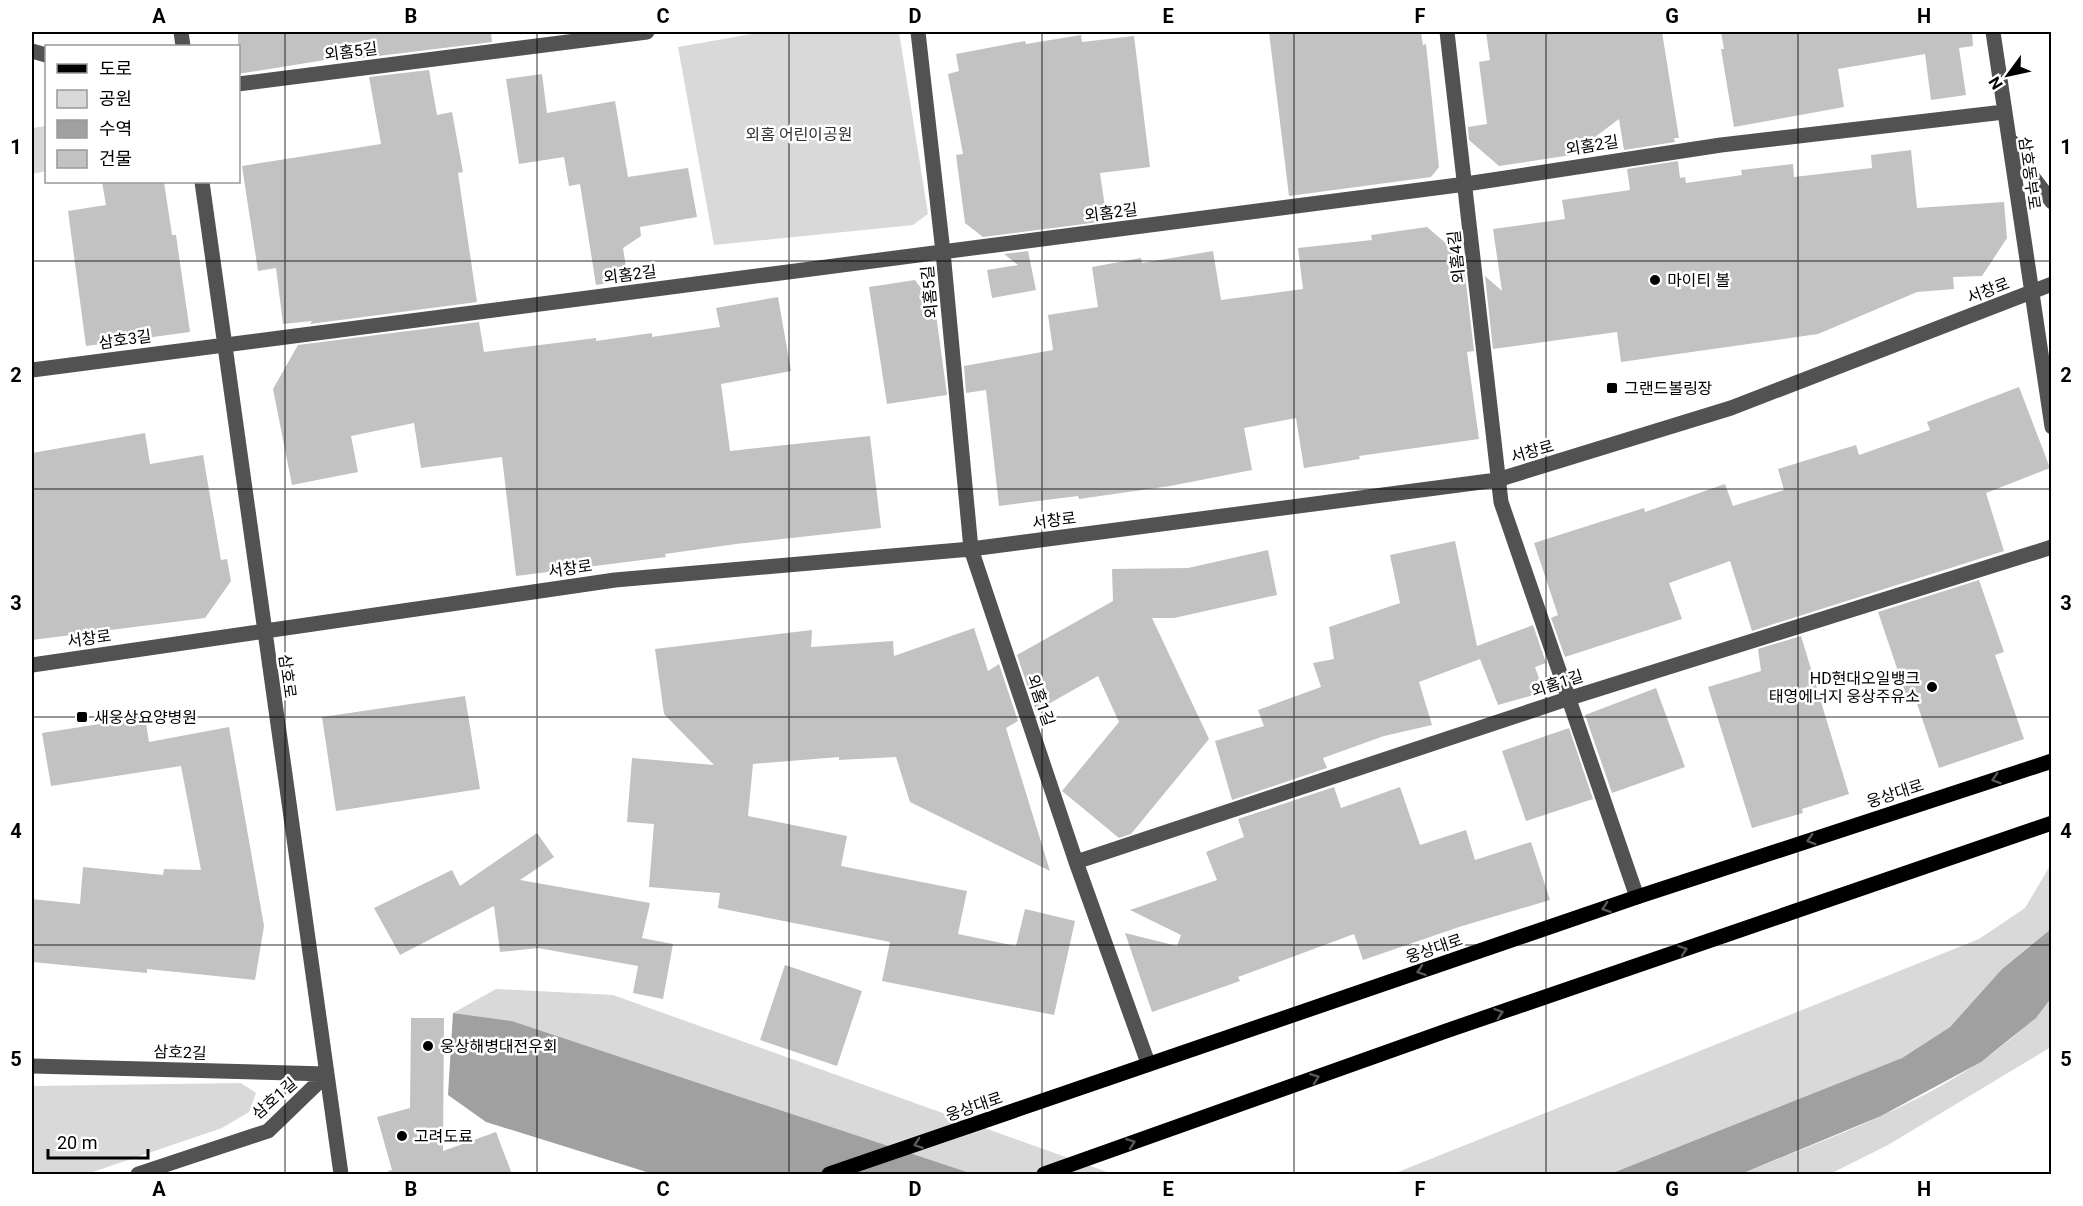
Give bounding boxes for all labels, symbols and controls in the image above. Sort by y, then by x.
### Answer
text: A [152,4,166,28]
text: B [405,4,417,28]
text: C [656,4,670,28]
text: D [909,4,922,28]
text: E [1162,4,1174,28]
text: F [1415,4,1426,28]
text: G [1665,4,1679,28]
text: H [1917,4,1931,28]
street label: 외홈5길 [324,39,379,64]
legend [45,45,240,183]
north arrow [1978,45,2038,105]
text: 도로 [99,58,132,79]
text: N [1985,73,2007,93]
text: 공원 [99,88,132,109]
text: 수역 [99,118,132,139]
park label: 외홈 어린이공원 [745,125,853,144]
street label: 외홈2길 [1564,132,1620,159]
text: 1 [10,135,22,159]
street label: 삼호동부로 [2015,135,2044,211]
text: 1 [2060,135,2072,159]
text: 건물 [99,148,132,169]
street label: 외홈2길 [1084,200,1139,225]
street label: 외홈4길 [1444,230,1469,284]
street label: 외홈2길 [603,262,658,287]
street label: 외홈5길 [918,265,941,319]
place label: 마이티 볼 [1667,271,1730,290]
marker: 마이티 볼 [1648,273,1662,287]
street label: 서창로 [1964,274,2012,307]
street label: 삼호3길 [97,326,153,353]
text: 2 [10,363,22,387]
text: 2 [2060,363,2072,387]
place label: 그랜드볼링장 [1624,379,1713,398]
marker: 그랜드볼링장 [1605,381,1619,395]
street label: 서창로 [1508,436,1556,467]
street label: 서창로 [1031,508,1077,533]
street label: 서창로 [547,556,594,581]
text: 3 [10,591,22,615]
text: 3 [2060,591,2072,615]
street label: 서창로 [66,626,113,651]
street label: 삼호로 [275,653,300,700]
street label: 외홈1길 [1529,666,1585,701]
place label: HD현대오일뱅크 태영에너지 웅상주유소 [1769,669,1920,706]
street label: 외홈1길 [1023,672,1058,728]
marker: HD현대오일뱅크 태영에너지 웅상주유소 [1925,680,1939,694]
place label: 새웅상요양병원 [94,708,197,727]
marker: 새웅상요양병원 [75,710,89,724]
one-way arrow [1991,772,2002,784]
street label: 웅상대로 [1864,775,1926,812]
text: 4 [10,819,22,843]
text: 4 [2060,819,2072,843]
one-way arrow [1806,832,1817,845]
one-way arrow [1601,900,1611,913]
street label: 웅상대로 [1403,930,1465,967]
one-way arrow [1678,944,1688,957]
one-way arrow [1416,964,1427,977]
one-way arrow [1493,1008,1504,1021]
place label: 웅상해병대전우회 [440,1037,558,1056]
marker: 웅상해병대전우회 [421,1039,435,1053]
street label: 삼호2길 [153,1042,207,1063]
text: 5 [10,1047,22,1071]
text: 5 [2060,1047,2072,1071]
one-way arrow [1309,1073,1320,1085]
street label: 삼호1길 [248,1074,301,1123]
street label: 웅상대로 [943,1088,1005,1125]
scale bar [48,1122,148,1160]
place label: 고려도료 [414,1127,473,1146]
marker: 고려도료 [395,1129,409,1143]
text: 20 m [57,1132,97,1153]
one-way arrow [913,1137,924,1149]
one-way arrow [1126,1138,1136,1151]
text: A [152,1177,166,1201]
text: B [405,1177,417,1201]
text: C [656,1177,670,1201]
text: D [909,1177,922,1201]
text: E [1162,1177,1174,1201]
text: F [1415,1177,1426,1201]
text: G [1665,1177,1679,1201]
text: H [1917,1177,1931,1201]

